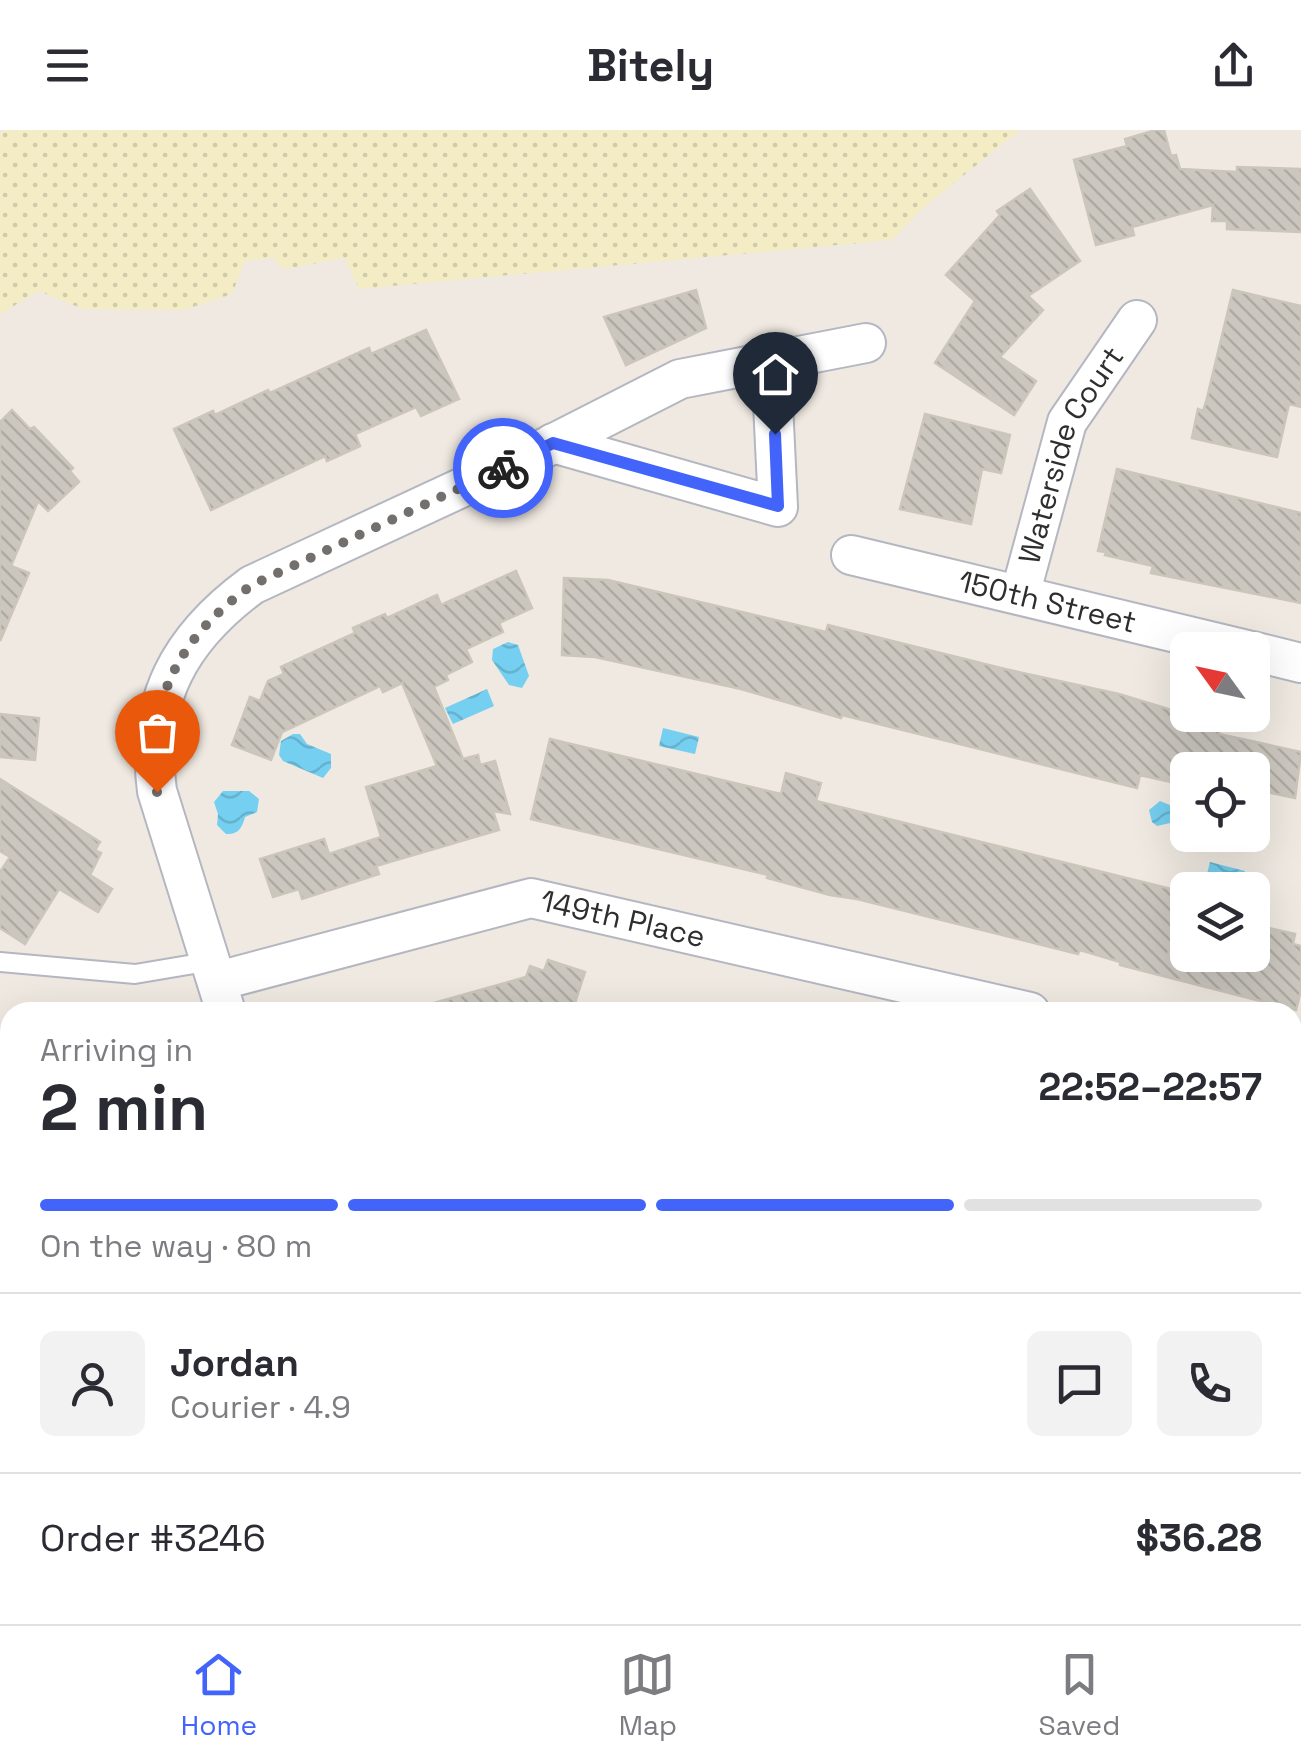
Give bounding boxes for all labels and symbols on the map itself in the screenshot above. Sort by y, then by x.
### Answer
pin [733,332,818,435]
street label: Waterside Court [1009,339,1132,568]
courier [453,418,553,518]
street label: 150th Street [955,562,1140,642]
north arrow [1170,632,1270,732]
pin [115,690,200,793]
street label: 149th Place [537,881,709,956]

